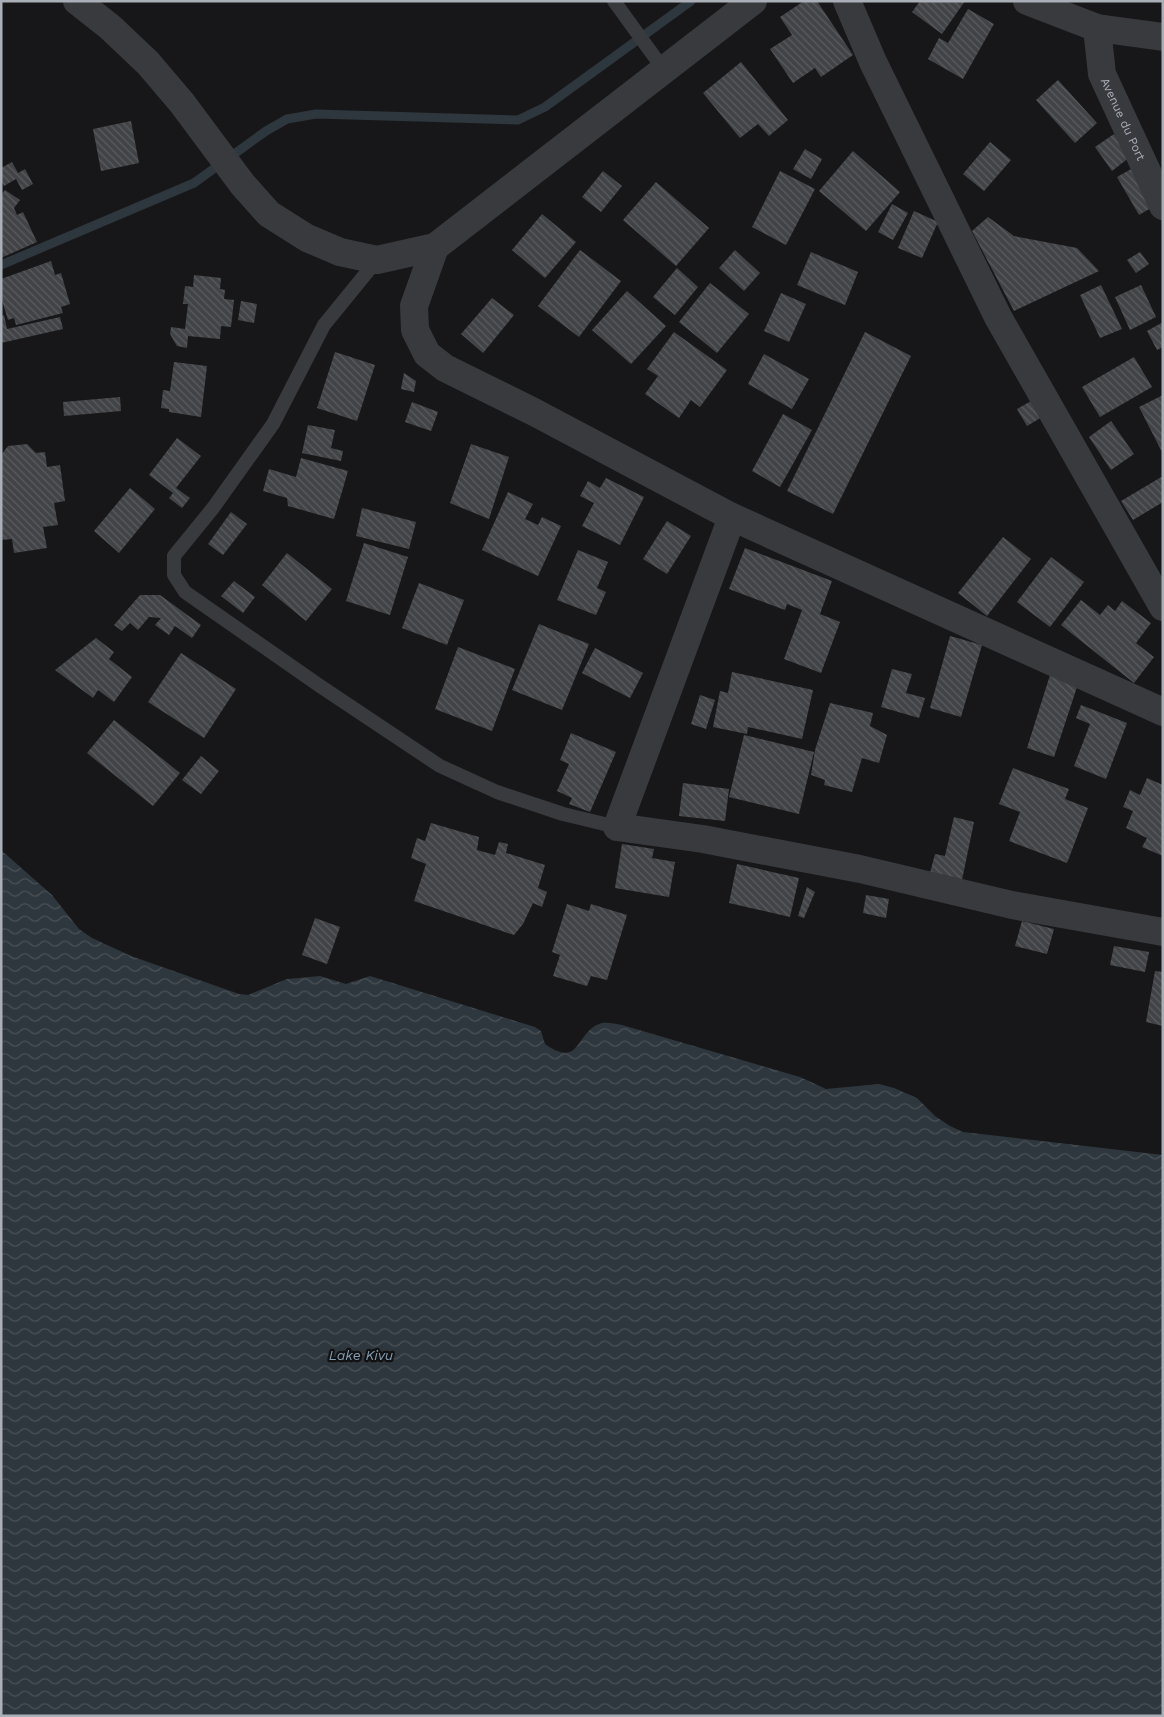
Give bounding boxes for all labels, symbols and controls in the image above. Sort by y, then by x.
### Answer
street label: Avenue du Port [1098,76,1148,163]
water label: Lake Kivu [329,1347,393,1363]

